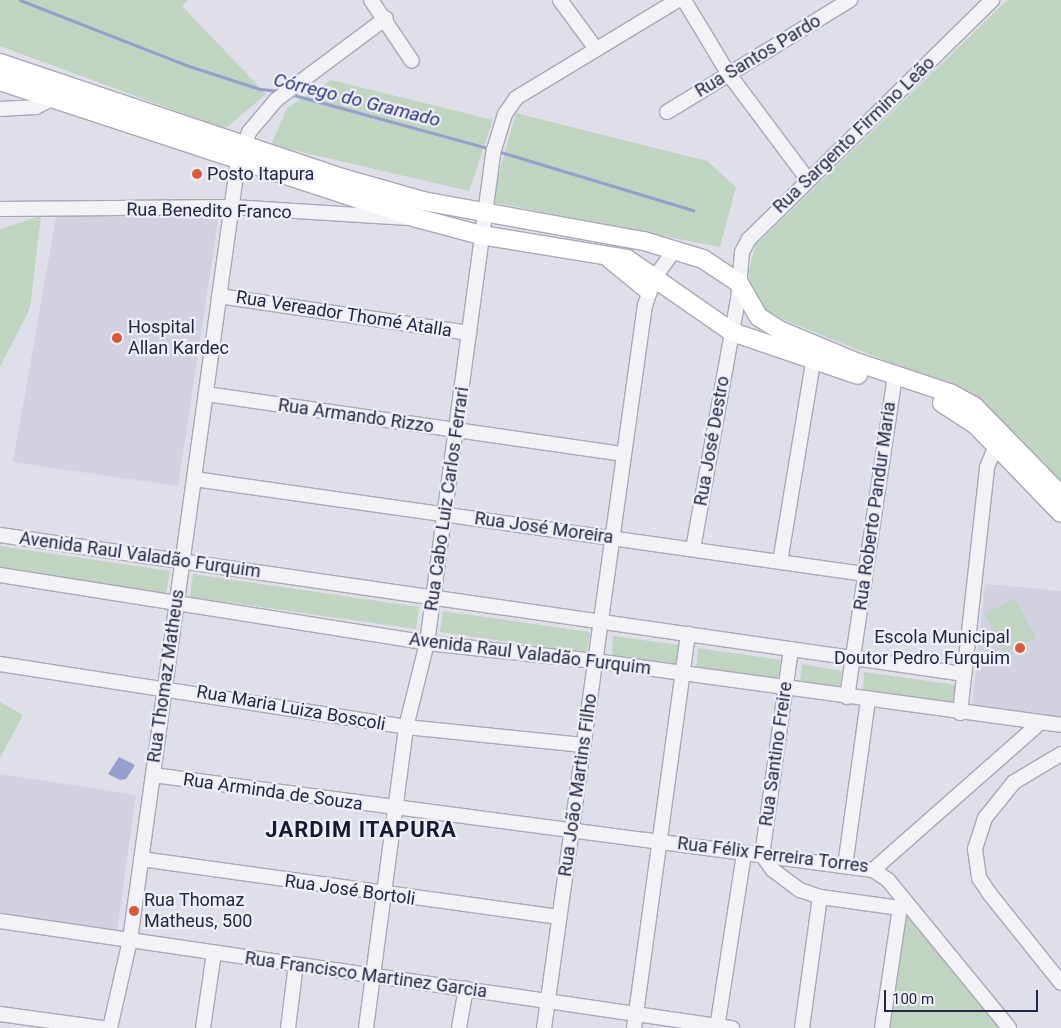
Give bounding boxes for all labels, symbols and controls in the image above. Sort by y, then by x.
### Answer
street label: Rua Santos Pardo [691,10,825,102]
street label: Rua Sargento Firmino Leão [769,52,939,218]
water label: Córrego do Gramado [271,68,443,132]
place label: Posto Itapura [207,163,314,185]
marker: Posto Itapura [191,168,203,180]
street label: Rua Benedito Franco [126,199,292,223]
street label: Rua Vereador Thomé Atalla [234,286,454,342]
place label: Hospital Allan Kardec [128,317,229,359]
marker: Hospital Allan Kardec [110,331,124,345]
street label: Rua José Destro [690,374,734,508]
street label: Rua Cabo Luiz Carlos Ferrari [421,386,473,612]
street label: Rua Armando Rizzo [277,394,435,438]
street label: Rua Roberto Pandur Maria [850,400,900,612]
street label: Rua José Moreira [473,508,615,548]
street label: Avenida Raul Valadão Furquim [18,527,262,583]
street label: Rua Thomaz Matheus [143,588,189,764]
place label: Escola Municipal Doutor Pedro Furquim [834,627,1010,670]
street label: Avenida Raul Valadão Furquim [408,628,652,680]
marker: Escola Municipal Doutor Pedro Furquim [1014,642,1026,654]
street label: Rua Santino Freire [755,680,797,828]
street label: Rua Maria Luiza Boscoli [195,681,387,735]
street label: Rua João Martins Filho [554,692,602,878]
street label: Rua Arminda de Souza [182,769,364,815]
district label: JARDIM ITAPURA [264,817,458,843]
street label: Rua Félix Ferreira Torres [676,833,870,877]
street label: Rua José Bortoli [283,870,417,910]
place label: Rua Thomaz Matheus, 500 [144,890,252,932]
marker: Rua Thomaz Matheus, 500 [128,905,140,917]
street label: Rua Francisco Martinez Garcia [243,947,489,1003]
scale bar [886,980,1040,1012]
text: 100 m [892,990,934,1008]

